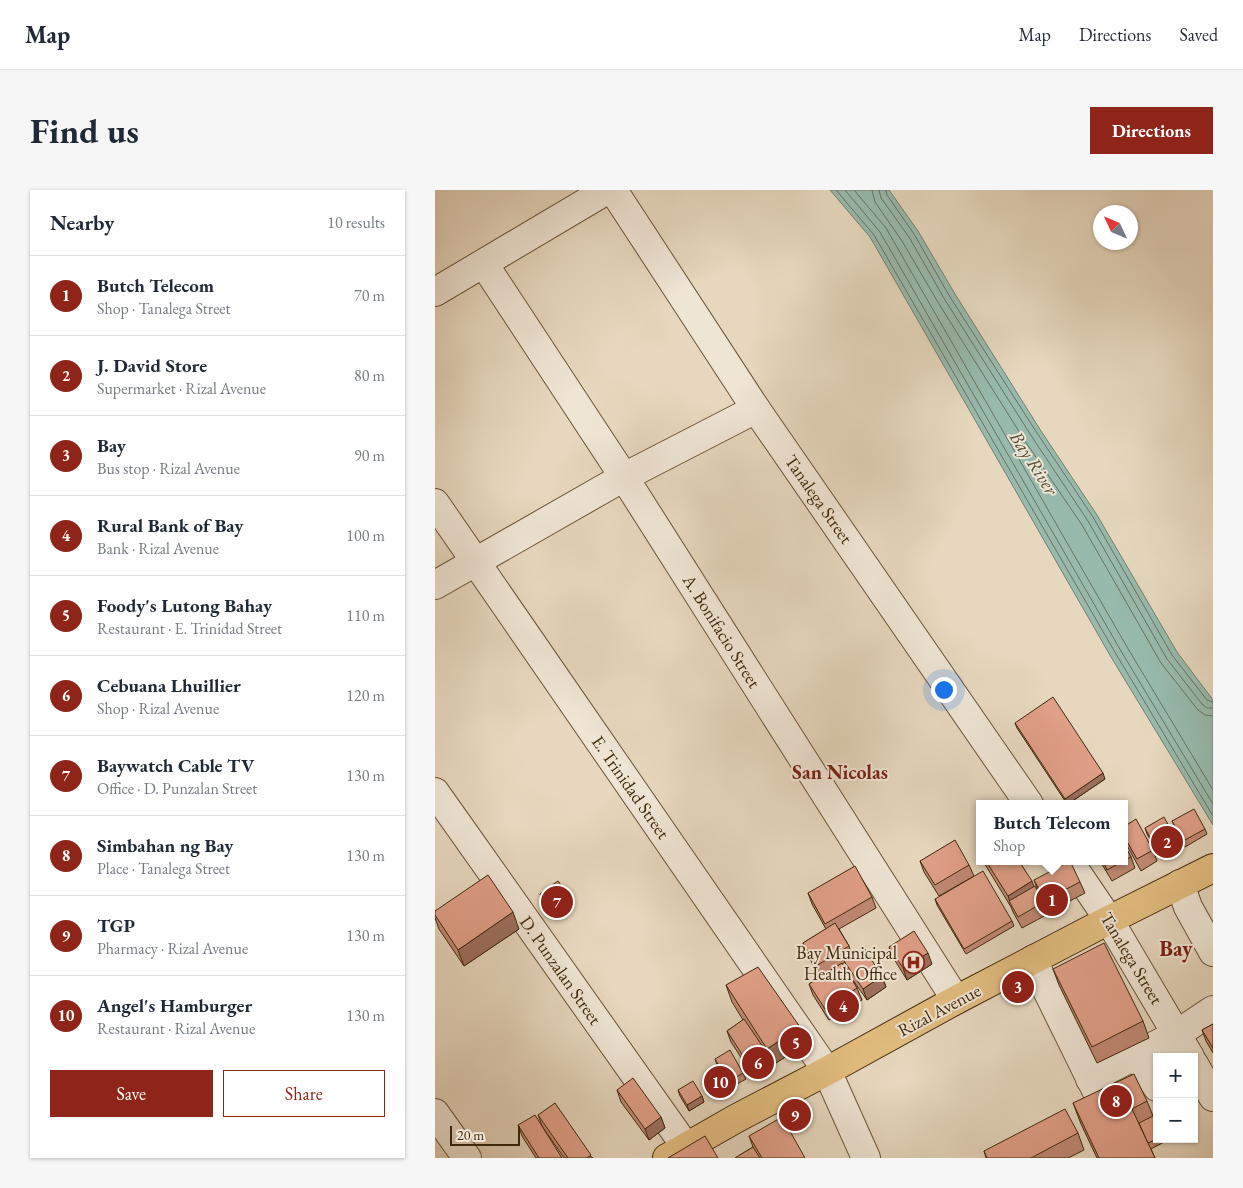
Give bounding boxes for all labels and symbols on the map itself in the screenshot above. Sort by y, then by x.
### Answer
north arrow [1093,205,1138,250]
water label: Bay River [1004,425,1064,500]
street label: Tanalega Street [780,450,858,548]
street label: A. Bonifacio Street [677,569,766,692]
your location [931,677,957,703]
street label: E. Trinidad Street [587,731,675,843]
district label: San Nicolas [792,759,888,785]
pin: 2 [1151,823,1183,861]
pin: 1 [1036,881,1068,919]
pin: 7 [541,883,573,921]
street label: Tanalega Street [1095,908,1169,1009]
street label: D. Punzalan Street [515,911,607,1029]
district label: Bay [1159,934,1193,963]
place label: Bay Municipal Health Office [796,941,897,985]
hospital icon: Bay Municipal Health Office [901,950,925,974]
pin: 3 [1002,968,1034,1006]
street label: Rizal Avenue [894,979,984,1041]
pin: 4 [827,987,859,1025]
pin: 5 [780,1024,812,1062]
pin: 6 [742,1044,774,1082]
pin: 10 [704,1063,736,1101]
pin: 8 [1100,1082,1132,1120]
pin: 9 [779,1096,811,1134]
scale bar [450,1123,520,1146]

